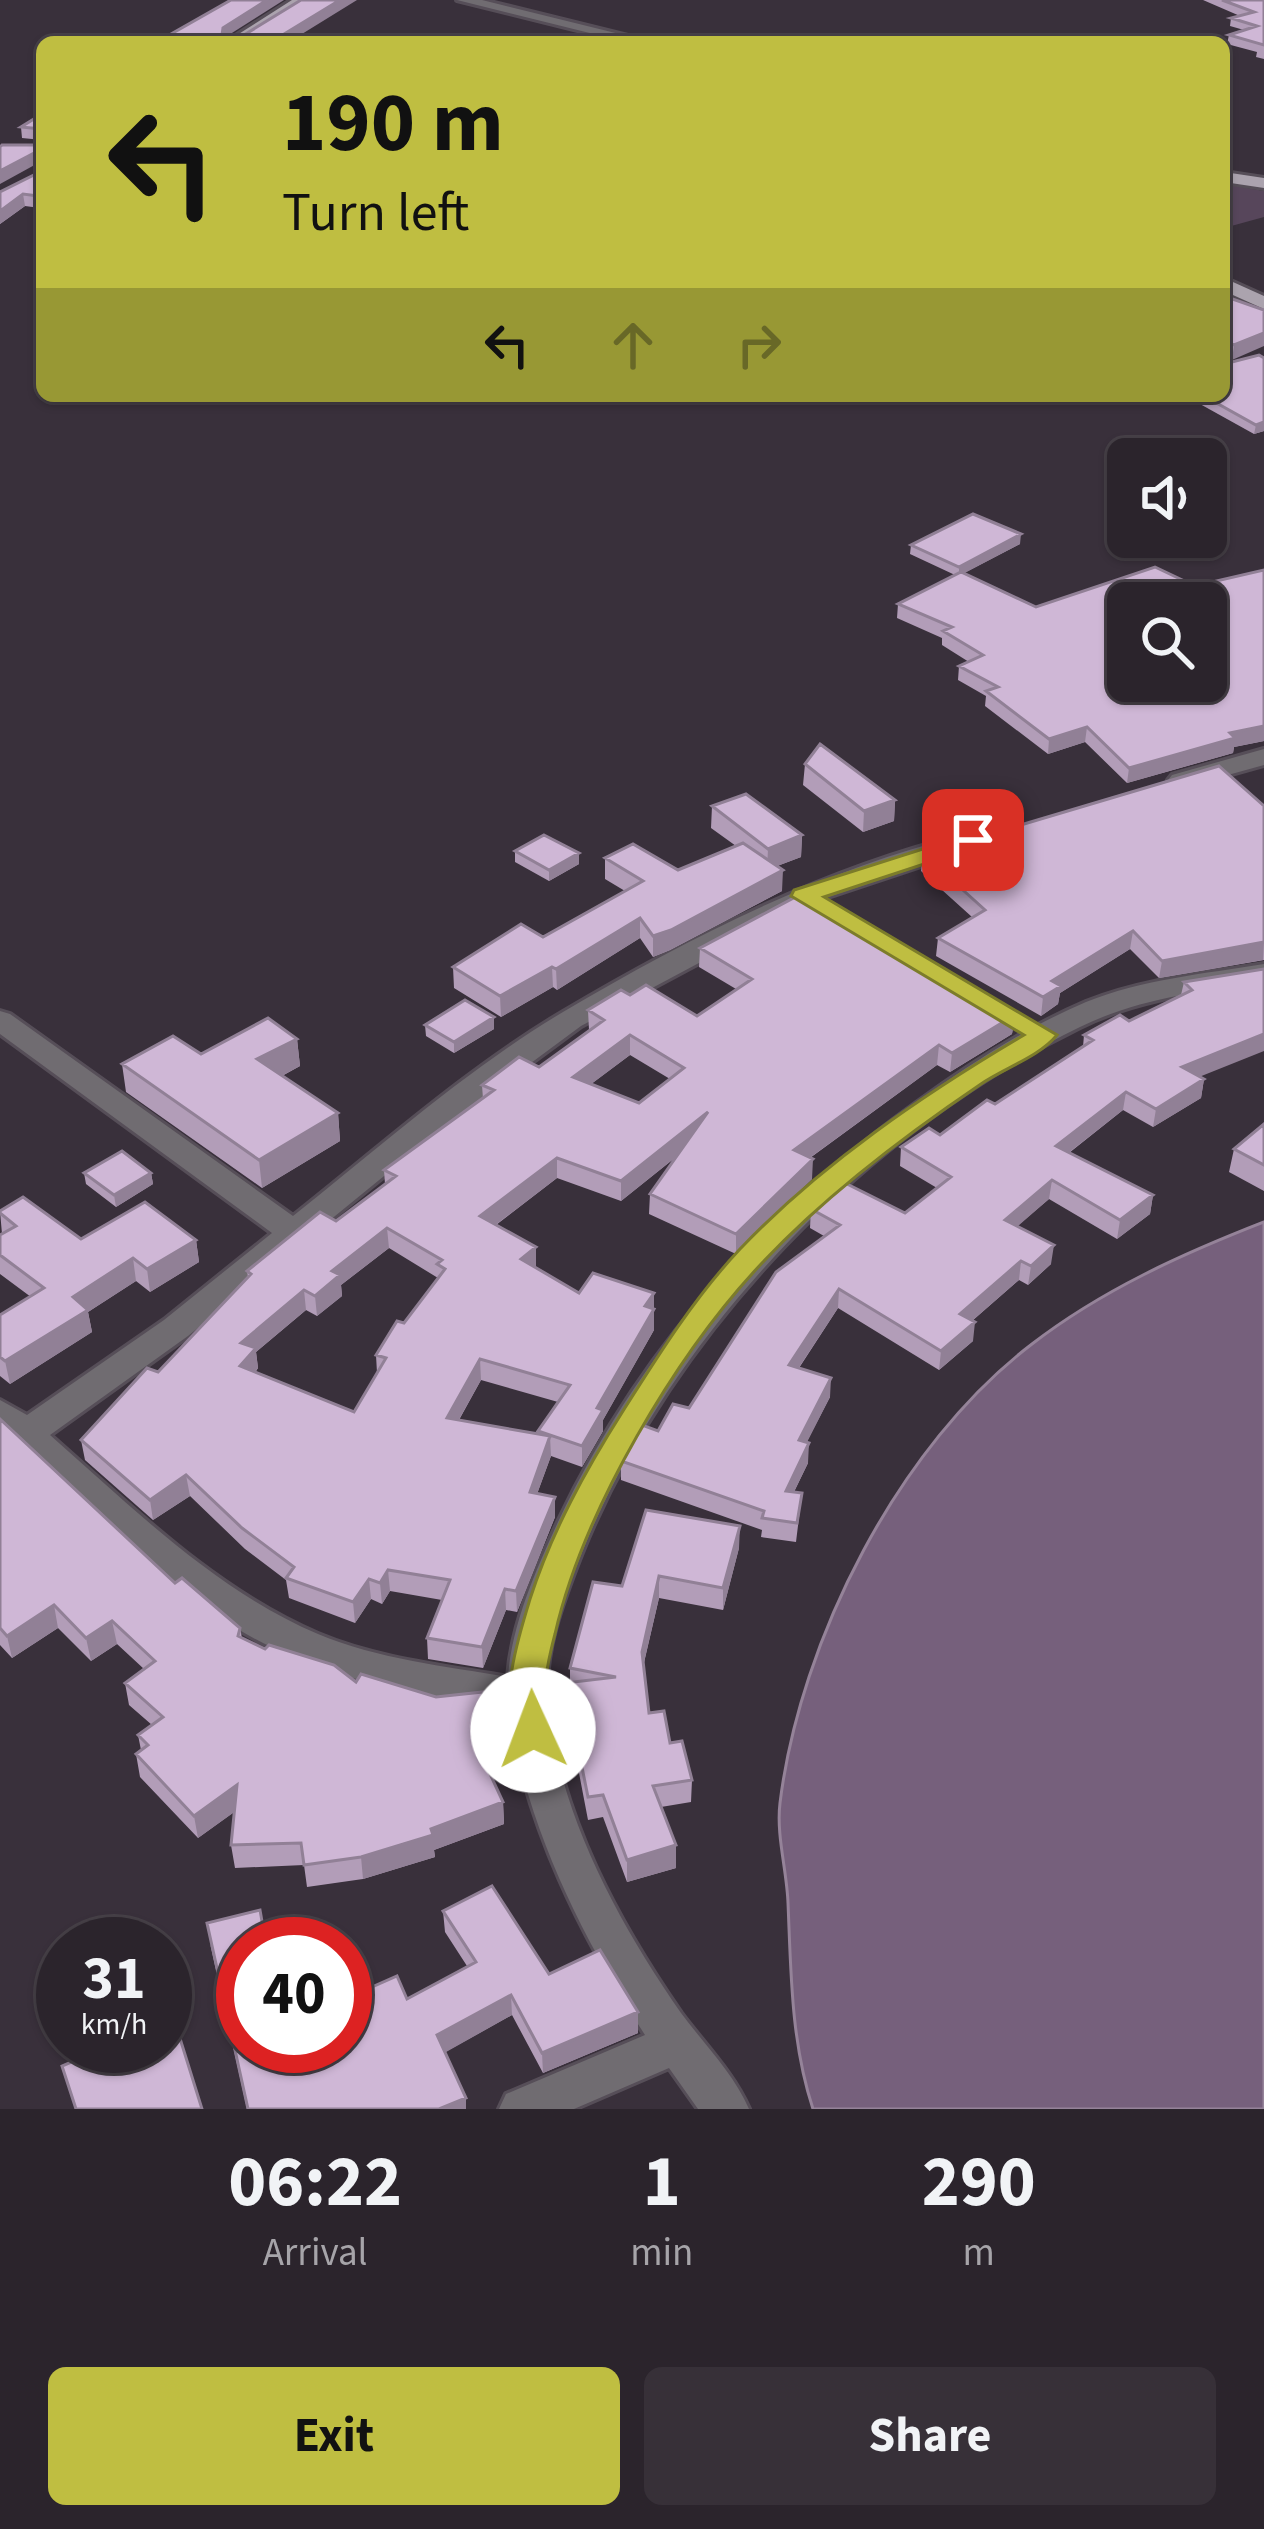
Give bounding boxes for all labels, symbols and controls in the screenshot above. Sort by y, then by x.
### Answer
text: 190 m [282,64,504,184]
icon: left [84,84,240,240]
text: Turn left [282,175,469,252]
icon: left [474,312,540,378]
icon: ahead [600,312,666,378]
icon: right [726,312,792,378]
map controls [1107,438,1227,702]
button: sound [1107,438,1227,558]
button: search [1107,582,1227,702]
pin [922,789,1024,891]
icon: arrive [940,807,1006,873]
position arrow [470,1667,596,1793]
speed limit sign: 40 [216,1917,372,2073]
text: 31 [82,1937,146,2022]
text: km/h [81,2003,147,2046]
text: 06:22 [228,2131,402,2234]
text: 1 [643,2131,681,2234]
text: 290 [922,2131,1036,2234]
text: Arrival [263,2225,368,2281]
text: min [630,2225,693,2281]
text: m [963,2225,995,2281]
button: Exit [48,2367,620,2505]
button: Share [644,2367,1216,2505]

